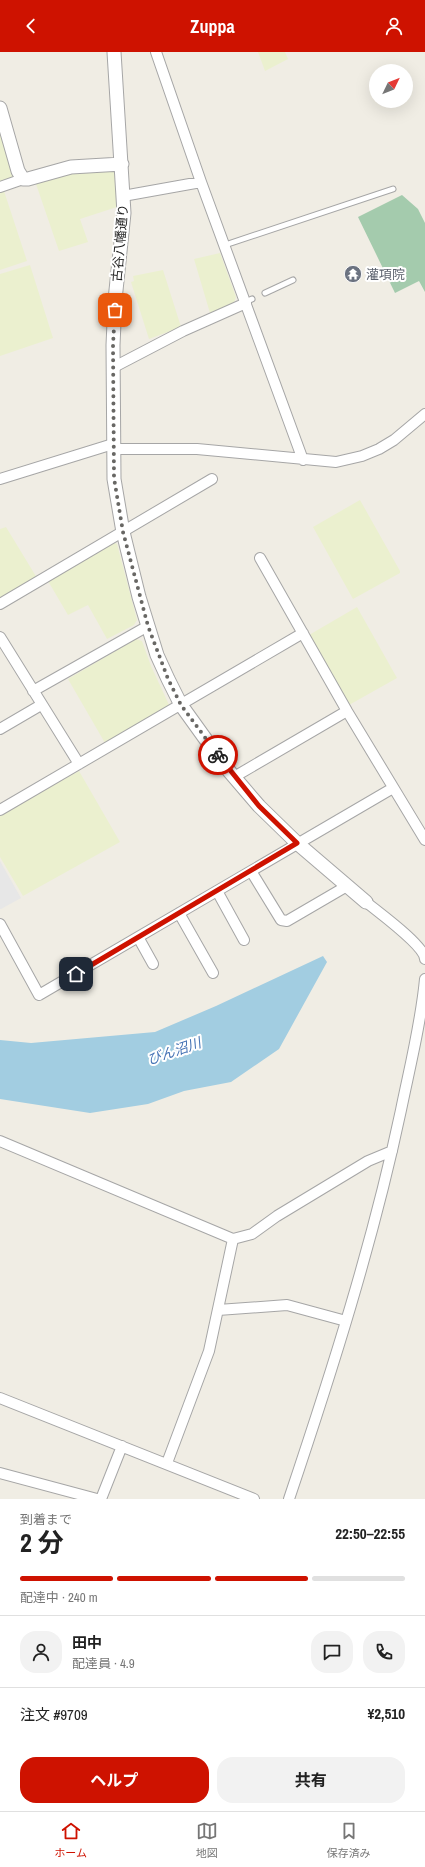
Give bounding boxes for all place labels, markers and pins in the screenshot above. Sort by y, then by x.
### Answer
temple icon: 灌項院 [343,264,363,284]
place label: 灌項院 [366,266,405,283]
pin [98,293,132,327]
pin [59,957,93,991]

